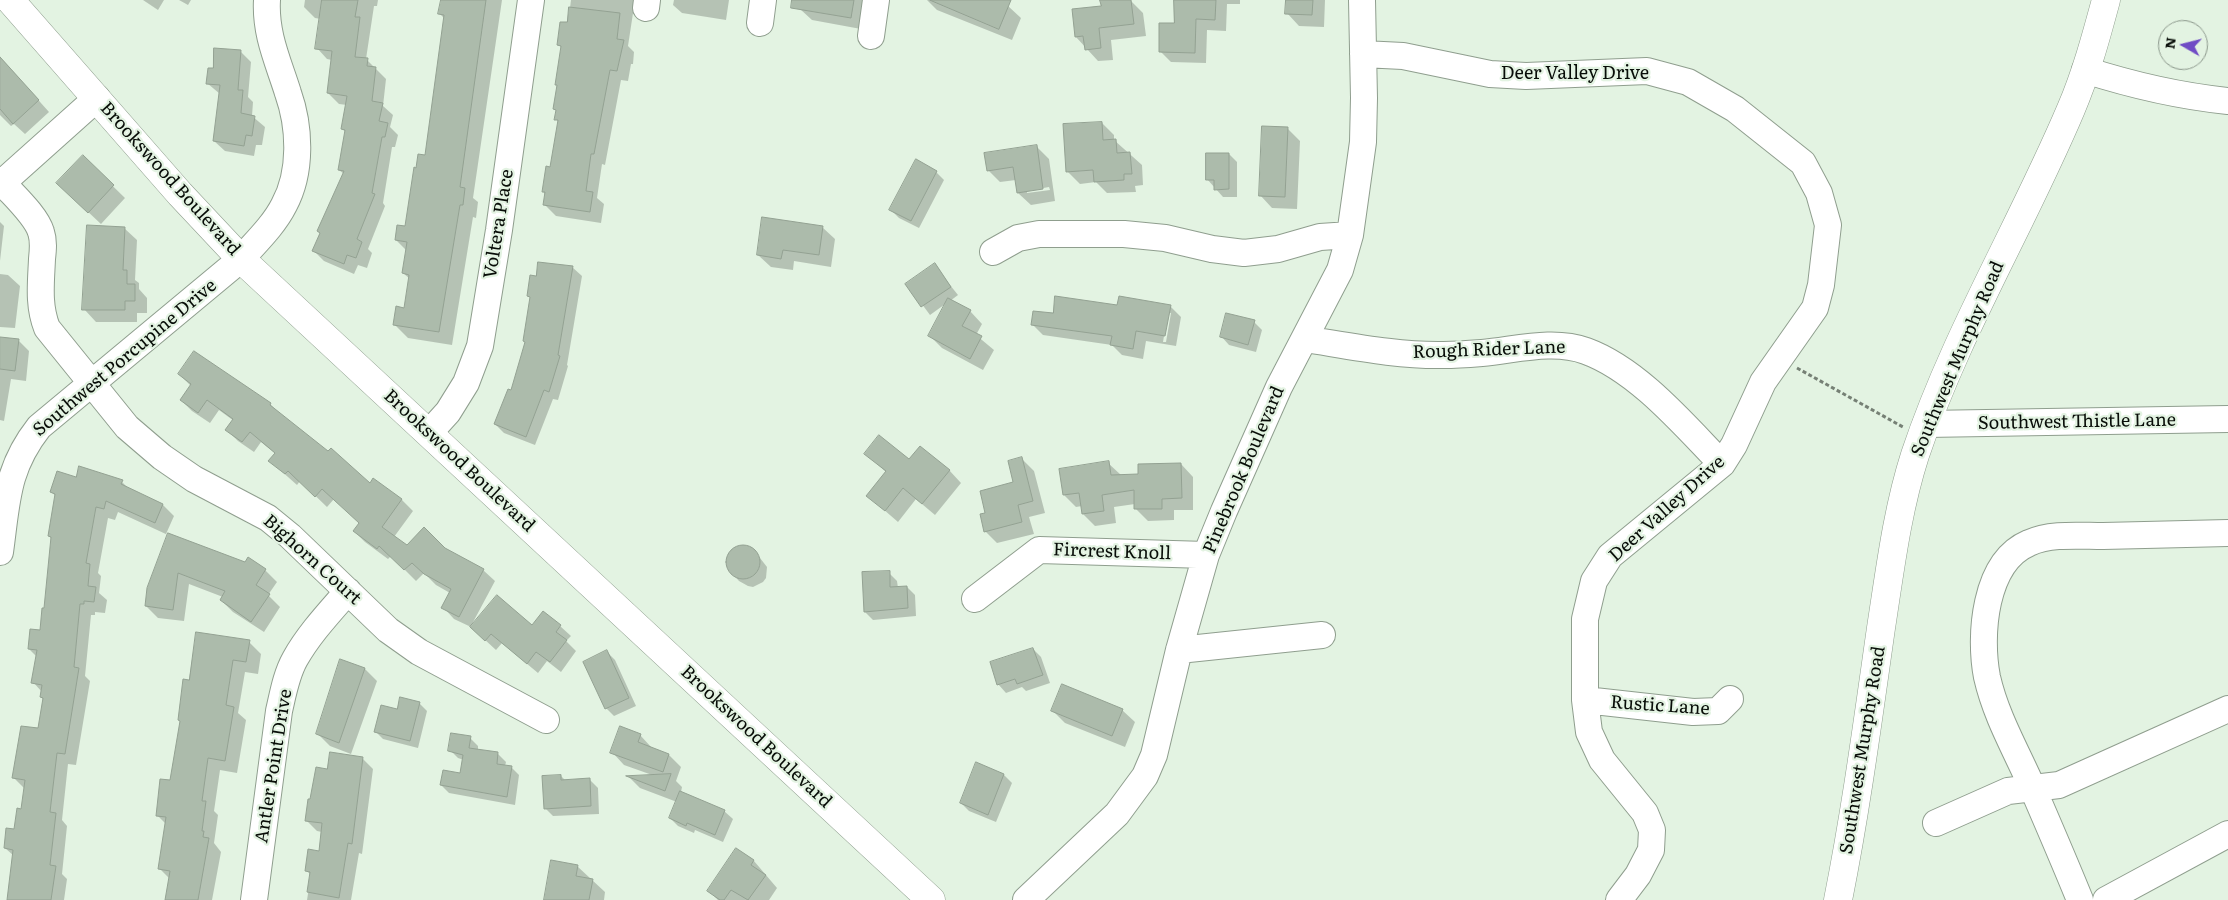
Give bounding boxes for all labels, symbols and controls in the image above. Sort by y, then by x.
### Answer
north arrow [2158,20,2208,70]
text: N [2158,36,2180,50]
street label: Deer Valley Drive [1501,63,1649,85]
street label: Brookswood Boulevard [95,98,245,260]
street label: Voltera Place [480,168,518,280]
street label: Southwest Murphy Road [1907,258,2009,460]
street label: Southwest Porcupine Drive [29,275,221,441]
street label: Rough Rider Lane [1412,337,1566,363]
street label: Pinebrook Boulevard [1199,383,1289,557]
street label: Brookswood Boulevard [379,385,539,537]
street label: Southwest Thistle Lane [1978,409,2176,435]
street label: Deer Valley Drive [1605,451,1729,567]
street label: Bighorn Court [259,510,365,610]
street label: Fircrest Knoll [1053,539,1171,565]
street label: Southwest Murphy Road [1836,644,1890,856]
street label: Brookswood Boulevard [676,661,836,813]
street label: Antler Point Drive [251,687,297,845]
street label: Rustic Lane [1610,692,1710,720]

